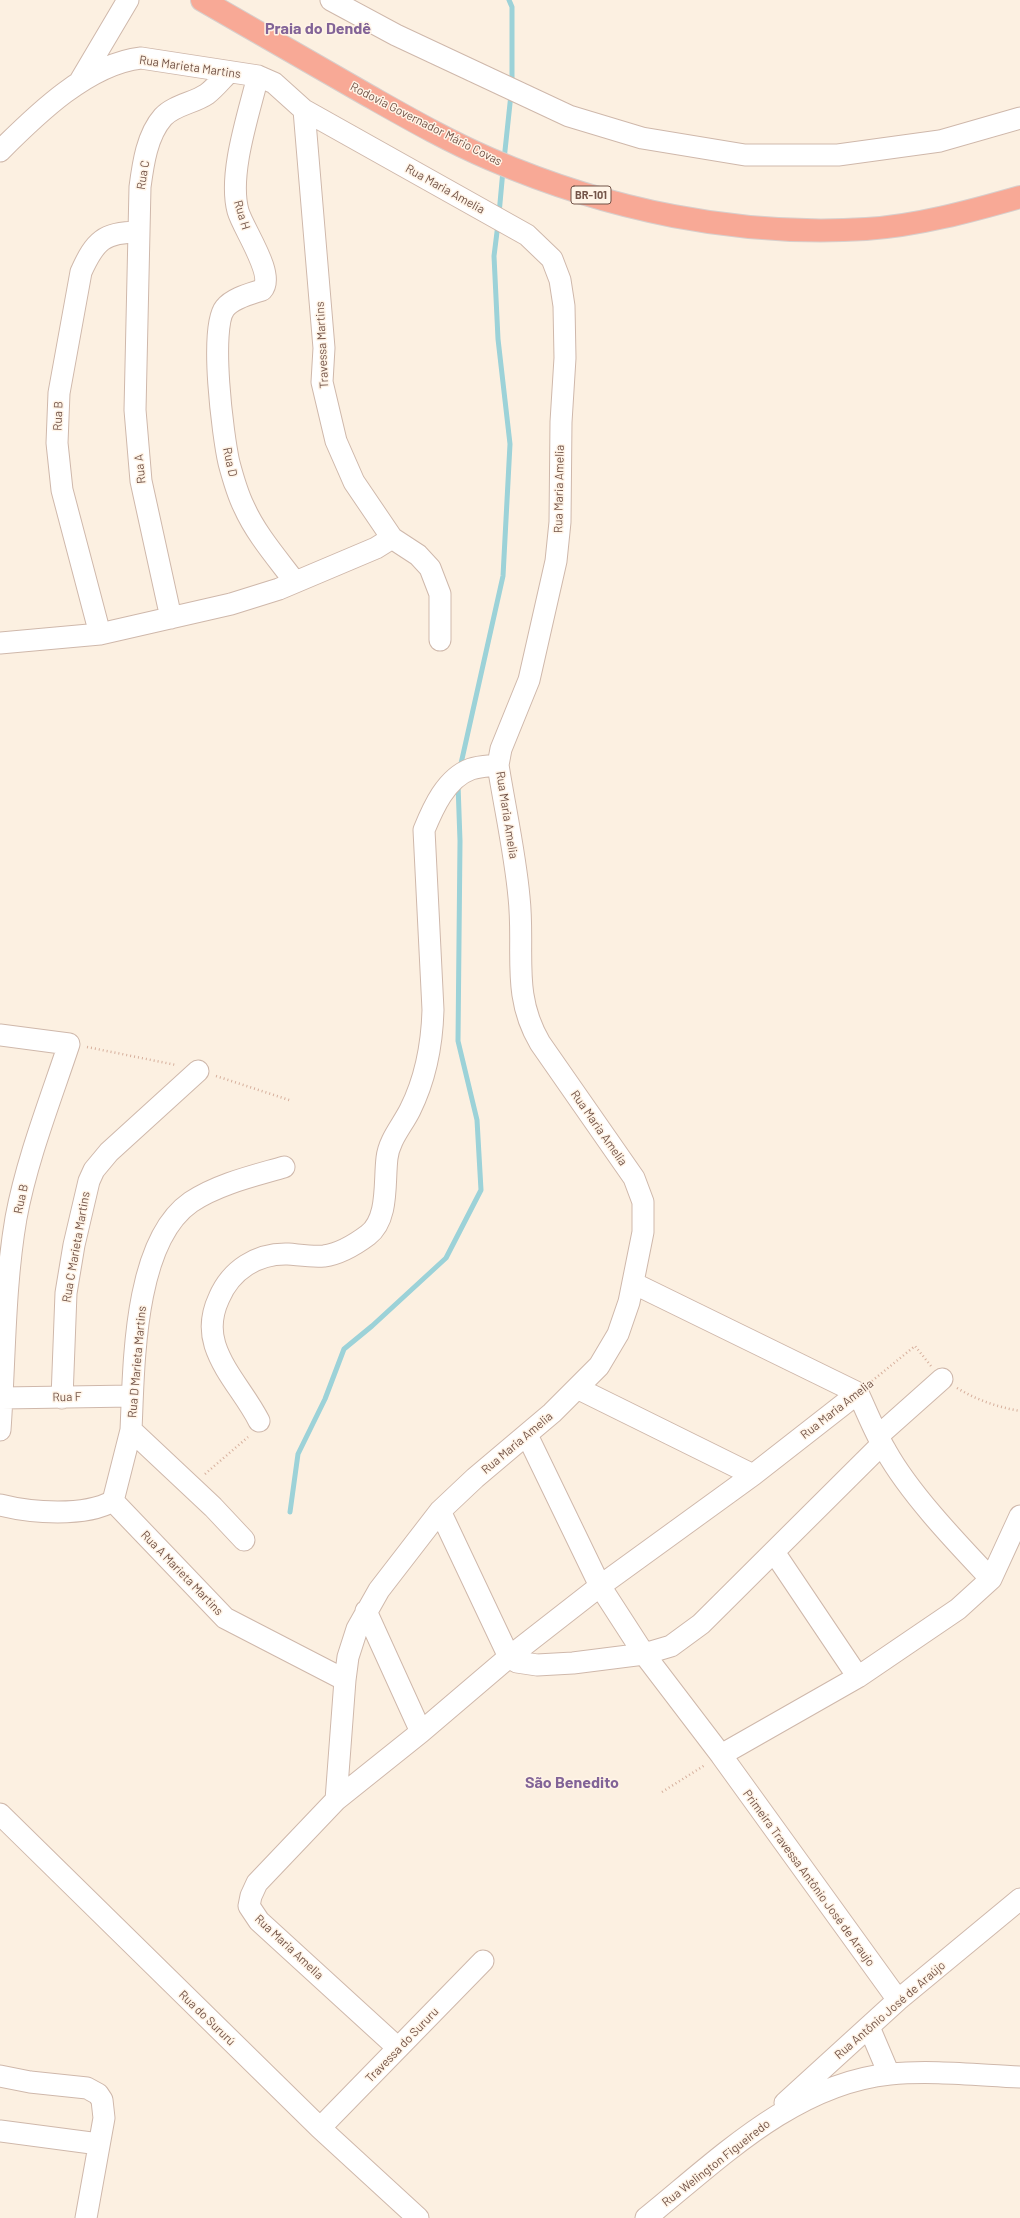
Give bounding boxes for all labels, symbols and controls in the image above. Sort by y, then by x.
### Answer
district label: Praia do Dendê [265,19,371,39]
street label: Rua Marieta Martins [138,53,242,81]
street label: Rodovia Governador Mário Covas [348,79,504,169]
street label: Rua C [134,159,152,191]
street label: Rua Maria Amelia [403,161,487,217]
road number: BR-101 [571,186,611,204]
street label: Rua H [231,198,253,232]
street label: Travessa Martins [313,301,331,389]
street label: Rua B [50,401,66,431]
street label: Rua Maria Amelia [551,445,567,533]
street label: Rua D [220,446,240,478]
street label: Rua A [131,454,149,484]
street label: Rua Maria Amelia [493,770,521,860]
street label: Rua Maria Amelia [568,1088,630,1168]
street label: Rua B [11,1183,31,1215]
street label: Rua C Marieta Martins [59,1190,93,1304]
street label: Rua D Marieta Martins [125,1305,149,1419]
street label: Rua Maria Amelia [798,1376,876,1442]
street label: Rua F [52,1390,82,1404]
street label: Rua Maria Amelia [478,1409,556,1477]
street label: Rua A Marieta Martins [138,1528,226,1618]
district label: São Benedito [525,1773,619,1793]
street label: Primeira Travessa Antônio José de Araujo [740,1787,878,1969]
street label: Rua Maria Amelia [252,1912,326,1982]
street label: Rua Antônio José de Araújo [832,1958,948,2062]
street label: Rua do Sururú [176,1988,238,2048]
street label: Travessa do Sururu [363,2004,441,2086]
street label: Rua Welington Figueiredo [659,2116,773,2210]

